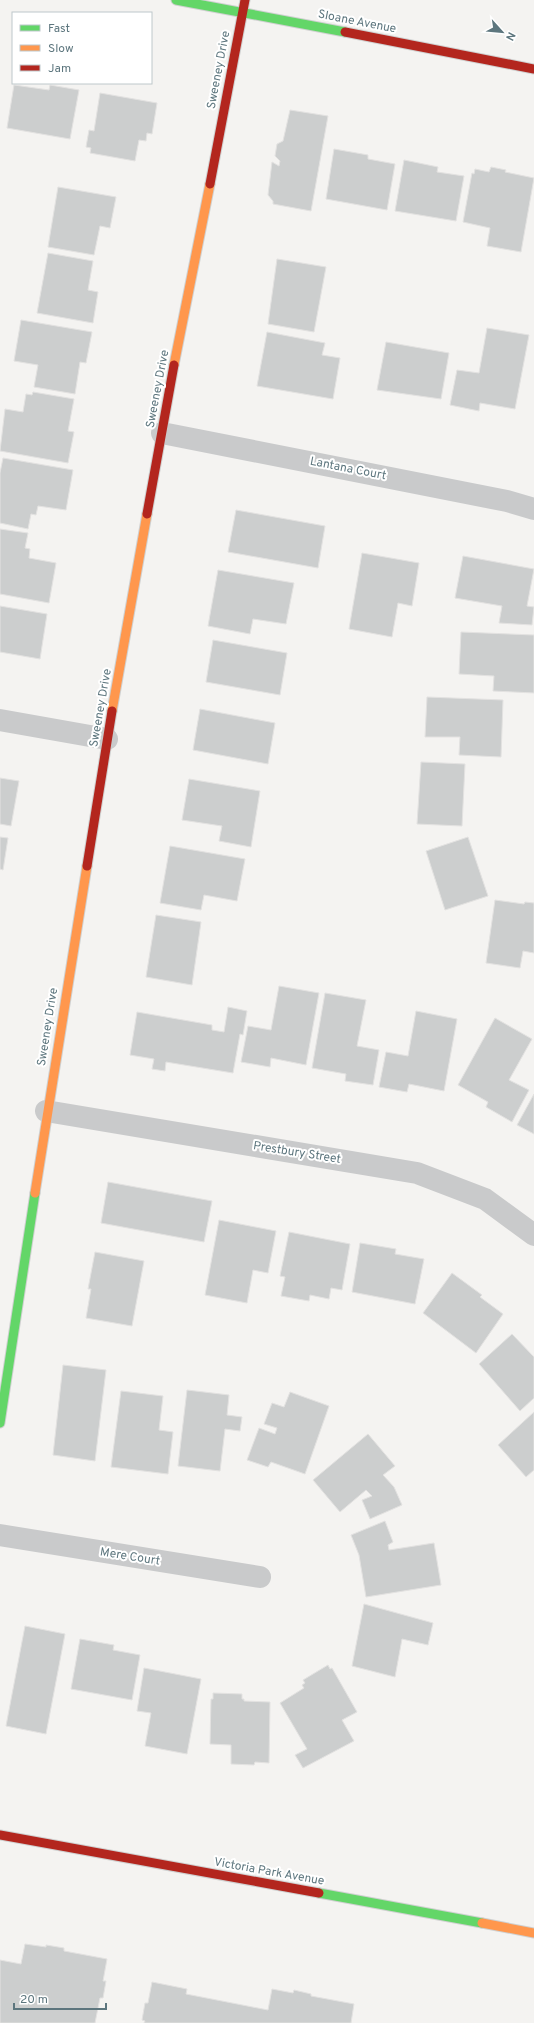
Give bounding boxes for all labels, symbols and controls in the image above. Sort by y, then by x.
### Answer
street label: Sloane Avenue [316,7,398,37]
legend [12,12,152,84]
north arrow [482,12,522,52]
text: Fast [48,21,70,37]
text: N [502,29,518,43]
street label: Sweeney Drive [204,30,234,110]
text: Slow [48,41,74,57]
text: Jam [48,61,71,77]
street label: Sweeney Drive [143,349,173,429]
street label: Lantana Court [309,454,387,484]
street label: Sweeney Drive [86,668,116,748]
street label: Sweeney Drive [34,987,62,1067]
street label: Prestbury Street [252,1138,342,1168]
street label: Mere Court [99,1544,161,1570]
street label: Victoria Park Avenue [213,1854,325,1890]
scale bar [14,1985,106,2011]
text: 20 m [20,1992,48,2008]

